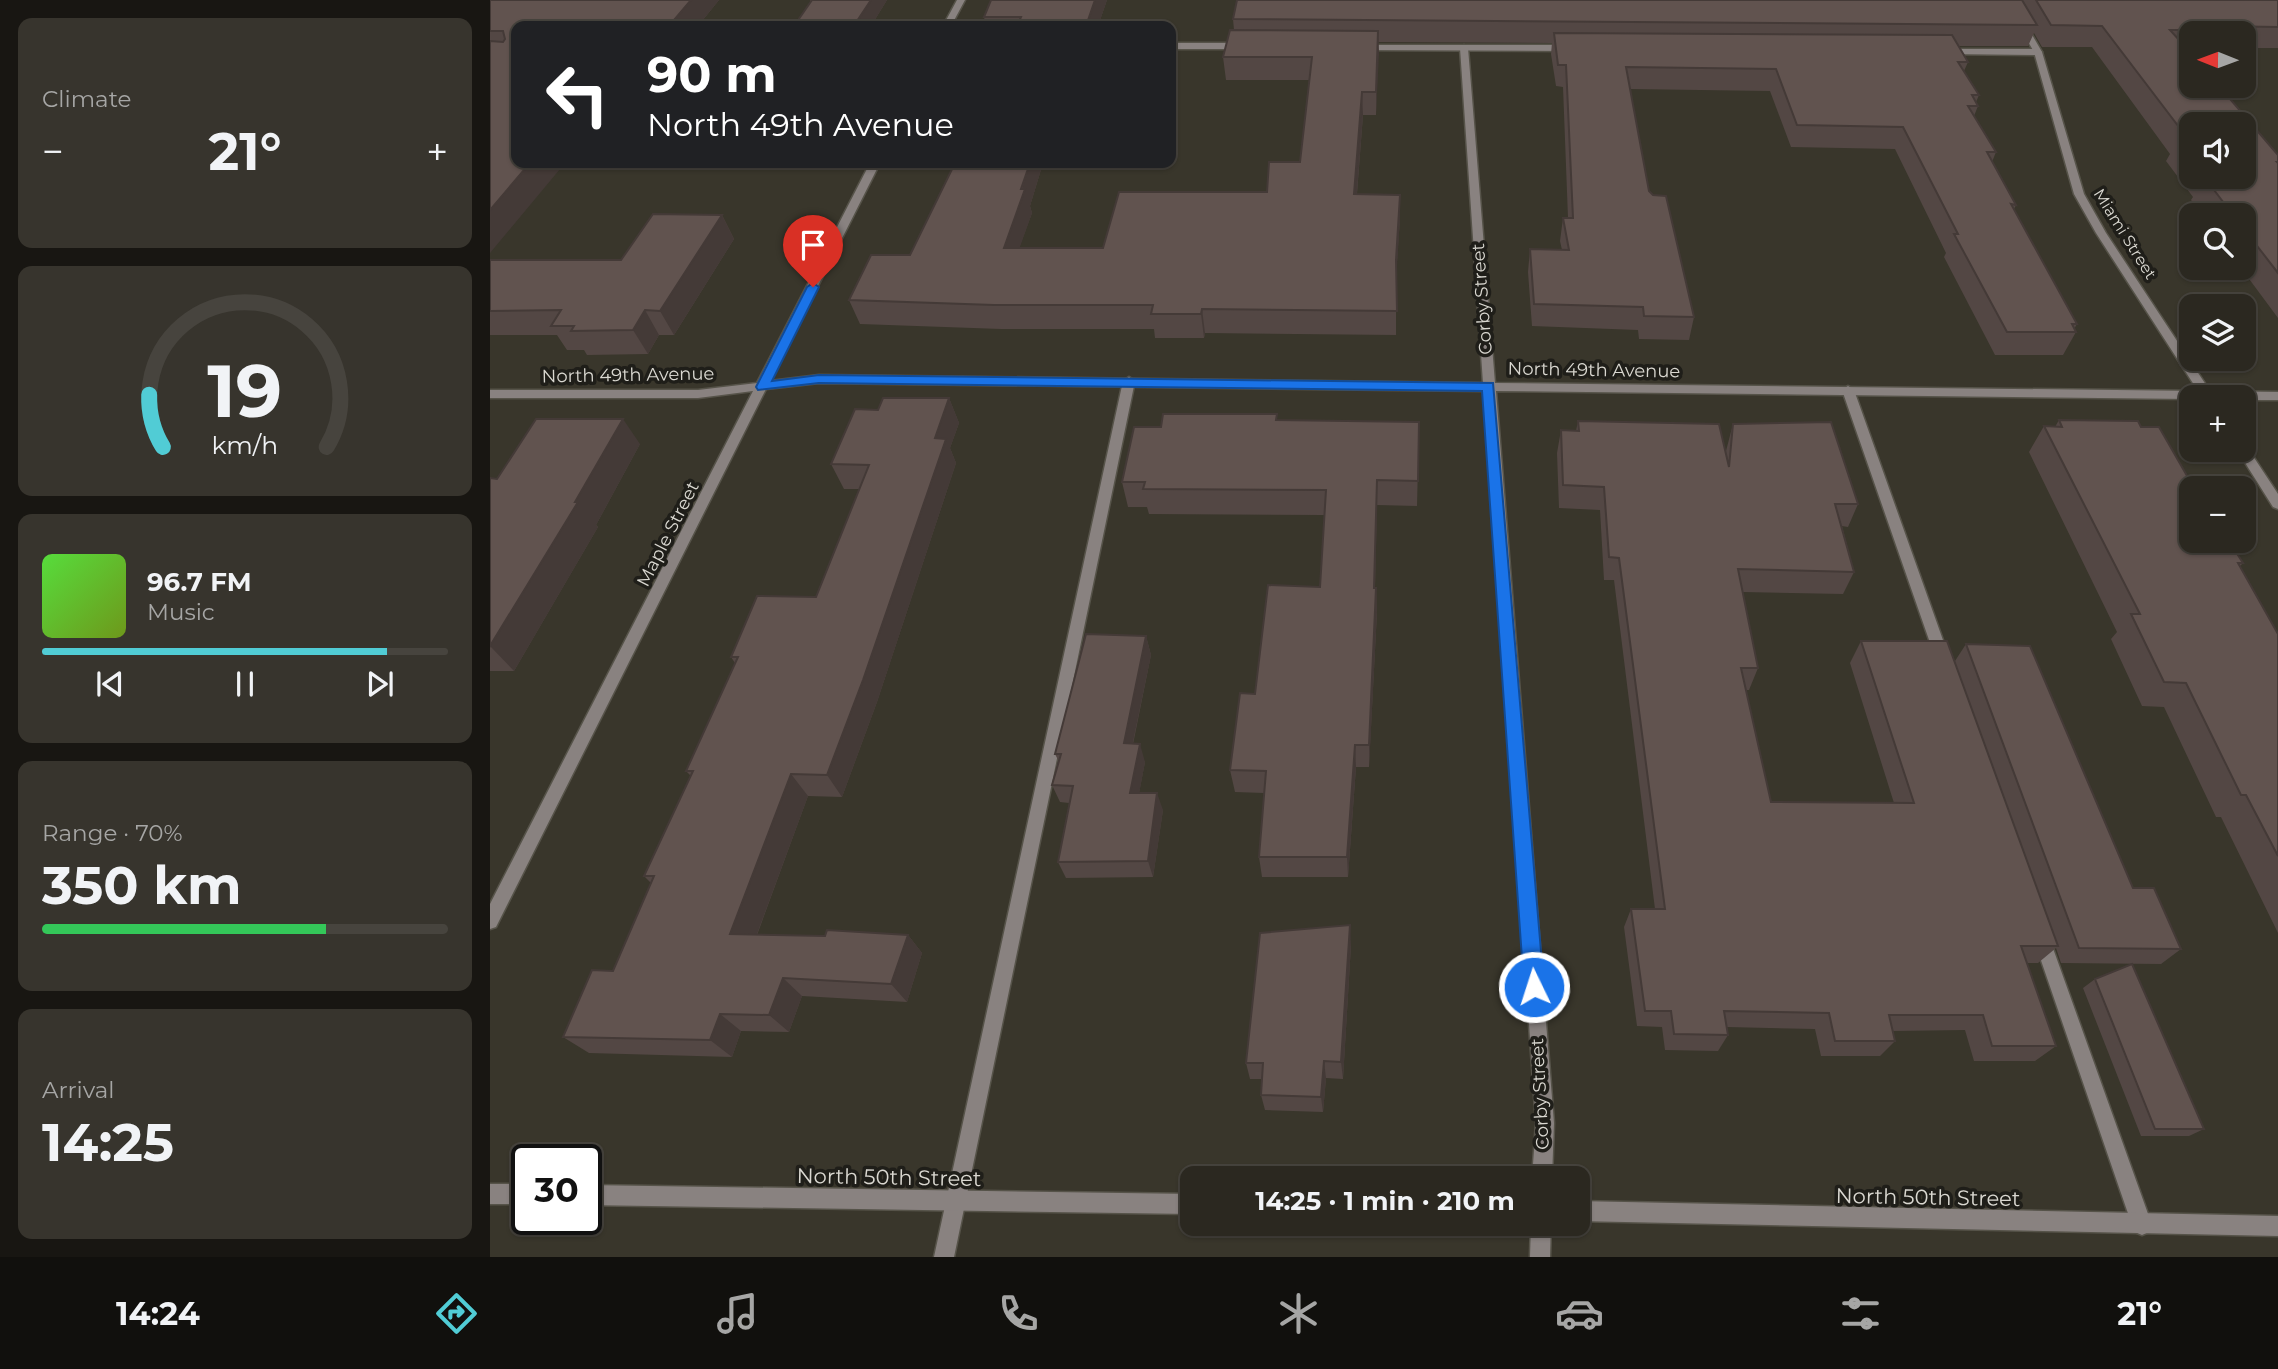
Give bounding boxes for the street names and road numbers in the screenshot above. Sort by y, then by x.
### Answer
street label: Miami Street [2090,185,2161,283]
street label: Corby Street [1467,243,1497,355]
street label: North 49th Avenue [1508,357,1681,383]
street label: North 49th Avenue [542,362,715,388]
street label: Maple Street [632,478,704,590]
street label: Corby Street [1526,1038,1554,1150]
street label: North 50th Street [796,1163,982,1191]
street label: North 50th Street [1835,1183,2021,1211]

